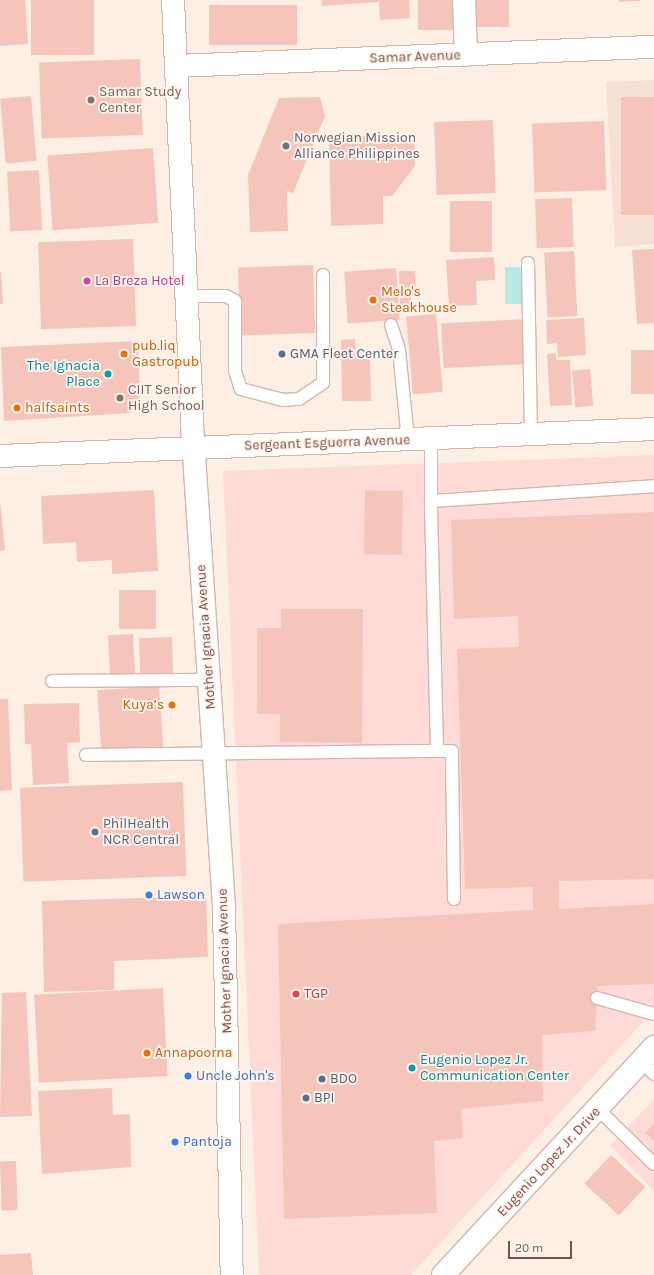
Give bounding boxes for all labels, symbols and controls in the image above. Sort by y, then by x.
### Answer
street label: Samar Avenue [369,47,461,67]
place label: Samar Study Center [99,84,181,116]
marker: Samar Study Center [86,95,96,105]
place label: Norwegian Mission Alliance Philippines [294,130,420,162]
marker: Norwegian Mission Alliance Philippines [281,141,291,151]
place label: La Breza Hotel [95,273,185,289]
marker: La Breza Hotel [82,276,92,286]
place label: Melo's Steakhouse [381,284,457,316]
marker: Melo's Steakhouse [368,295,378,305]
place label: pub.liq Gastropub [132,338,199,370]
place label: GMA Fleet Center [290,346,398,362]
marker: pub.liq Gastropub [119,349,129,359]
marker: GMA Fleet Center [277,349,287,359]
place label: The Ignacia Place [27,358,100,390]
marker: The Ignacia Place [103,369,113,379]
place label: CIIT Senior High School [128,382,205,414]
marker: CIIT Senior High School [115,393,125,403]
place label: halfsaints [25,400,90,416]
marker: halfsaints [12,403,22,413]
street label: Sergeant Esguerra Avenue [244,432,410,454]
street label: Mother Ignacia Avenue [193,564,219,710]
place label: Kuya’s [122,697,164,713]
marker: Kuya’s [167,700,177,710]
place label: PhilHealth NCR Central [103,816,179,848]
marker: PhilHealth NCR Central [90,827,100,837]
place label: Lawson [157,887,205,903]
street label: Mother Ignacia Avenue [214,888,236,1034]
marker: Lawson [144,890,154,900]
place label: TGP [304,986,328,1002]
marker: TGP [291,989,301,999]
place label: Annapoorna [155,1045,232,1061]
marker: Annapoorna [142,1048,152,1058]
place label: Eugenio Lopez Jr. Communication Center [420,1052,569,1084]
marker: Eugenio Lopez Jr. Communication Center [407,1063,417,1073]
place label: Uncle John's [196,1068,275,1084]
marker: Uncle John's [183,1071,193,1081]
place label: BDO [330,1071,357,1087]
marker: BDO [317,1074,327,1084]
place label: BPI [314,1090,334,1106]
marker: BPI [301,1093,311,1103]
street label: Eugenio Lopez Jr. Drive [494,1104,604,1220]
place label: Pantoja [183,1134,232,1150]
marker: Pantoja [170,1137,180,1147]
scale bar [510,1233,574,1259]
text: 20 m [515,1241,543,1255]

